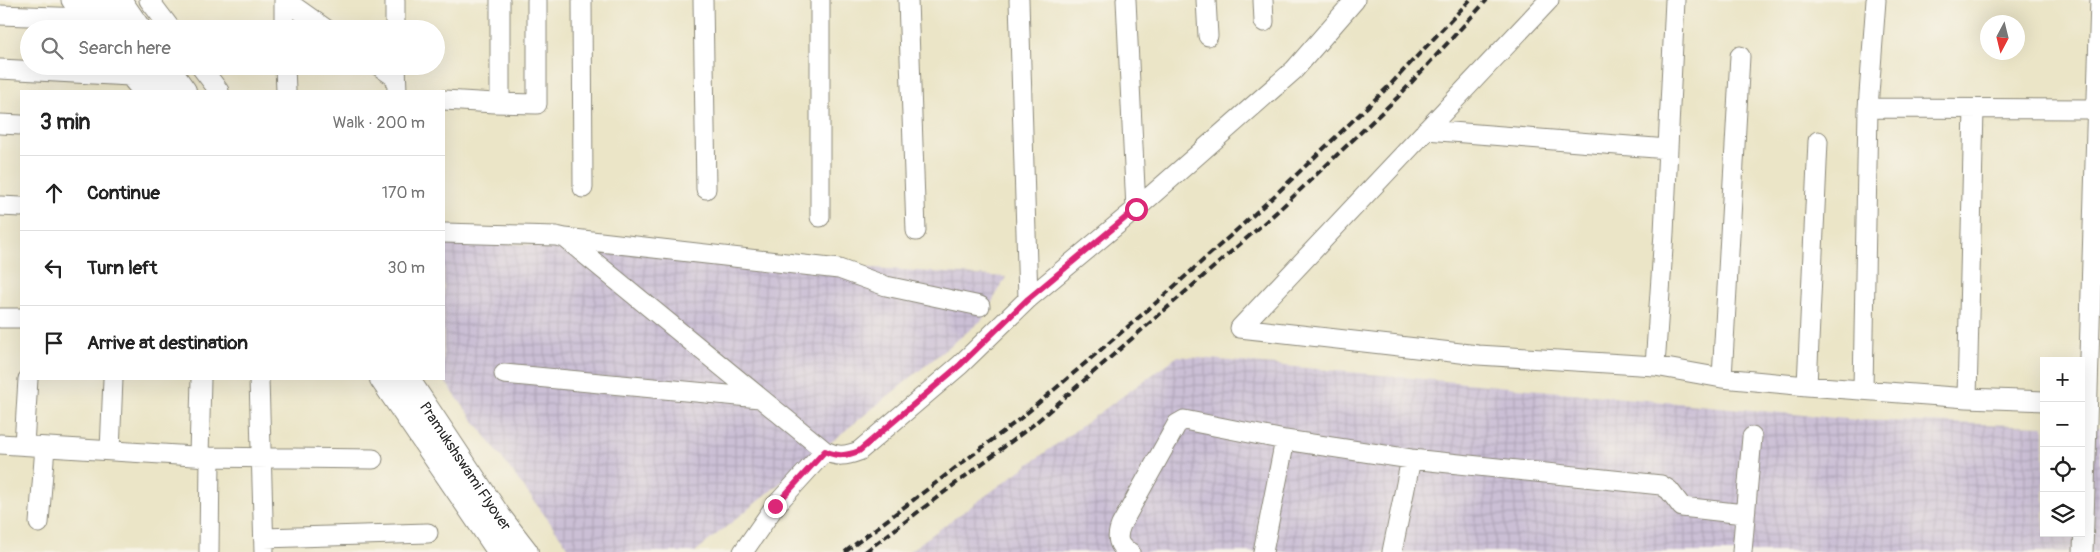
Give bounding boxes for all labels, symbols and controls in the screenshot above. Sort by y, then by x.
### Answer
north arrow [1980,15,2025,60]
search box [20,20,445,75]
icon: search [38,34,66,62]
text: Search here [78,36,171,60]
text: 3 min [40,109,90,136]
text: Walk · 200 m [333,113,425,133]
icon: ahead [40,179,68,207]
text: Continue [87,181,160,205]
text: 170 m [382,183,425,203]
route start [1125,198,1148,221]
icon: left [40,254,68,282]
text: Turn left [87,256,157,280]
text: 30 m [387,258,425,278]
icon: arrive [40,329,68,357]
text: Arrive at destination [87,331,248,355]
map controls [2040,357,2085,537]
button: + [2040,357,2085,402]
street label: Pramukshswami Flyover [415,399,515,535]
button: − [2040,402,2085,447]
button: locate [2040,447,2085,492]
button: layers [2040,492,2085,537]
route end [764,495,787,518]

